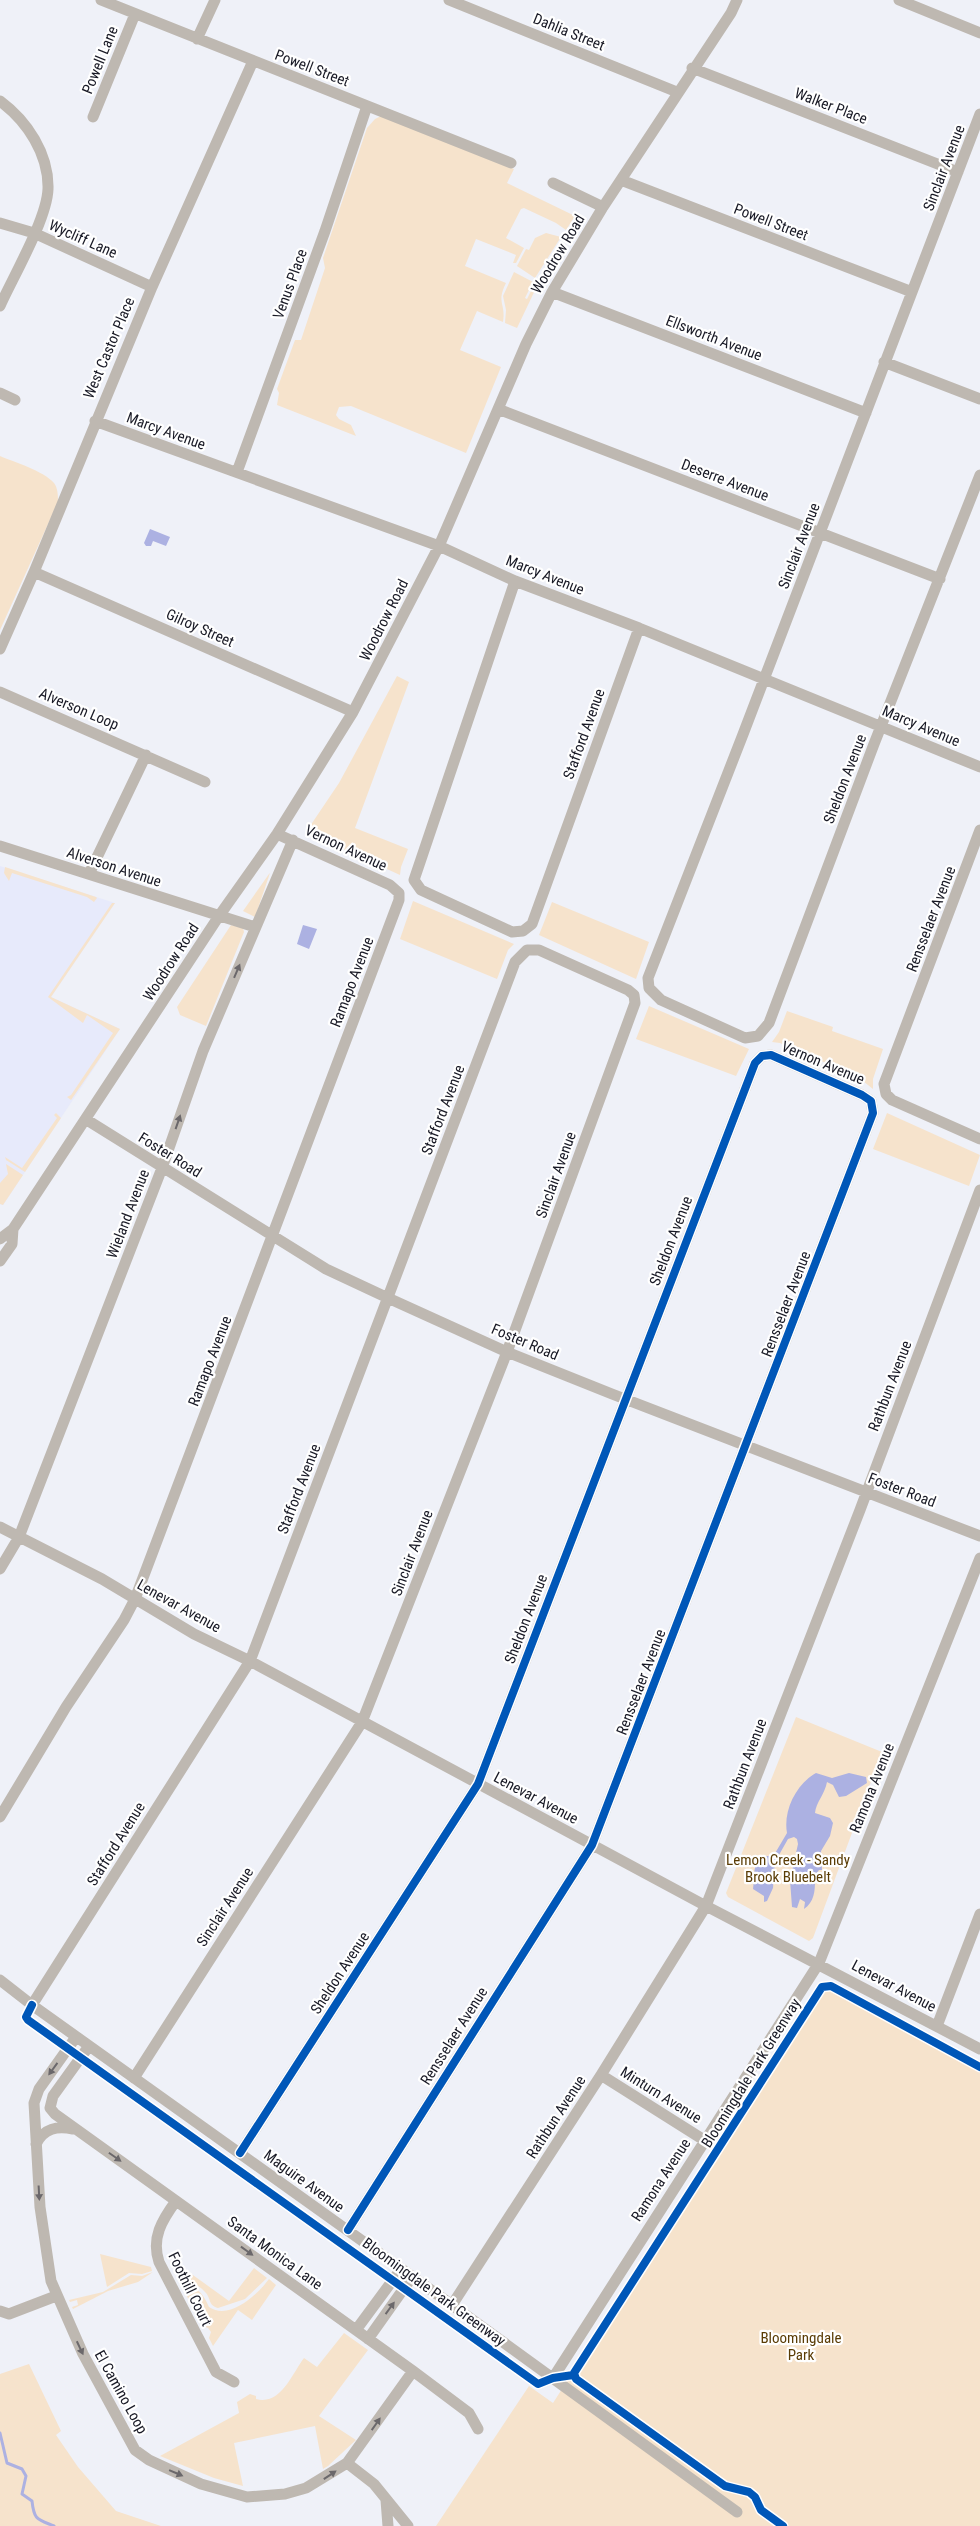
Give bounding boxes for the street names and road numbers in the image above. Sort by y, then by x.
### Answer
street label: Dahlia Street [531,9,607,55]
street label: Powell Lane [78,23,122,97]
street label: Powell Street [272,46,352,90]
street label: Walker Place [792,84,870,128]
street label: Sinclair Avenue [919,122,969,214]
street label: Powell Street [731,200,811,244]
street label: Woodrow Road [527,211,589,297]
street label: Wycliff Lane [46,216,120,262]
street label: Venus Place [269,247,311,321]
street label: West Castor Place [80,295,138,401]
street label: Ellsworth Avenue [663,311,765,365]
street label: Marcy Avenue [124,408,208,454]
street label: Deserre Avenue [679,455,771,505]
street label: Sinclair Avenue [774,500,824,592]
street label: Marcy Avenue [503,551,587,599]
street label: Woodrow Road [356,576,412,664]
street label: Gilroy Street [163,605,237,651]
street label: Alverson Loop [37,684,121,734]
street label: Stafford Avenue [559,686,609,782]
street label: Marcy Avenue [879,702,963,750]
street label: Sheldon Avenue [820,732,870,826]
street label: Vernon Avenue [302,821,390,875]
street label: Alverson Avenue [64,843,164,891]
street label: Rensselaer Avenue [903,864,959,974]
street label: Woodrow Road [139,920,203,1004]
street label: Ramapo Avenue [327,934,377,1030]
street label: Vernon Avenue [779,1037,867,1089]
street label: Stafford Avenue [418,1062,468,1158]
street label: Foster Road [135,1129,205,1181]
street label: Sinclair Avenue [532,1129,580,1221]
street label: Wieland Avenue [103,1167,153,1261]
street label: Sheldon Avenue [646,1194,696,1288]
street label: Rensselaer Avenue [758,1249,814,1359]
street label: Ramapo Avenue [185,1313,235,1409]
street label: Foster Road [489,1320,561,1364]
street label: Rathbun Avenue [865,1338,915,1434]
street label: Stafford Avenue [274,1441,324,1537]
street label: Foster Road [866,1469,938,1511]
street label: Sinclair Avenue [387,1507,437,1599]
street label: Sheldon Avenue [501,1572,551,1666]
street label: Lenevar Avenue [134,1576,224,1636]
street label: Rensselaer Avenue [613,1627,669,1737]
street label: Rathbun Avenue [720,1716,770,1812]
street label: Ramona Avenue [846,1741,898,1835]
street label: Lenevar Avenue [491,1768,581,1828]
street label: Stafford Avenue [83,1799,149,1889]
street label: Sinclair Avenue [193,1864,257,1950]
street label: Sheldon Avenue [307,1929,373,2017]
street label: Lenevar Avenue [849,1956,939,2016]
street label: Rensselaer Avenue [417,1984,491,2088]
street label: Bloomingdale Park Greenway [698,1995,804,2151]
street label: Minturn Avenue [617,2063,705,2127]
street label: Rathbun Avenue [522,2072,590,2162]
street label: Ramona Avenue [628,2135,694,2225]
street label: Maguire Avenue [260,2146,348,2216]
street label: Santa Monica Lane [224,2212,326,2294]
street label: Bloomingdale Park Greenway [359,2234,509,2350]
street label: Foothill Court [164,2249,216,2329]
street label: El Camino Loop [91,2347,151,2437]

